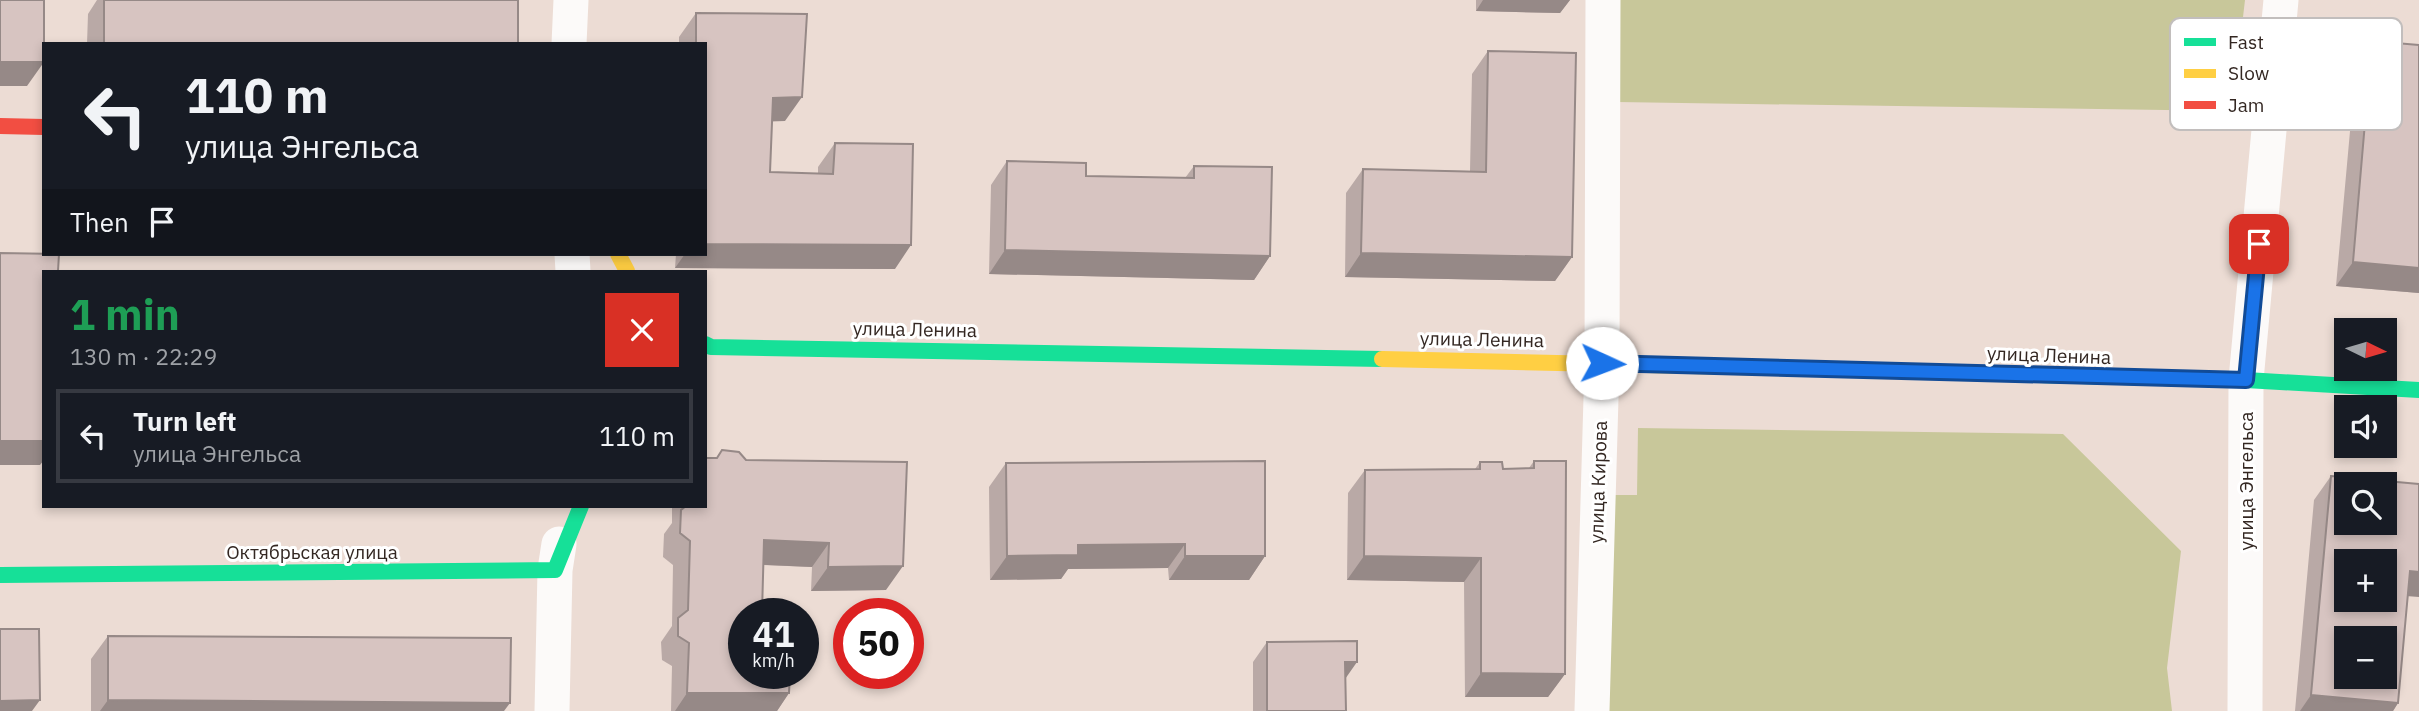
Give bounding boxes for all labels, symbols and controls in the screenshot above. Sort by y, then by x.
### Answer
legend [2170,18,2402,130]
text: Fast [2228,30,2264,54]
text: Slow [2228,61,2269,85]
text: 110 m [185,63,329,126]
icon: left [70,70,161,161]
text: Jam [2228,93,2264,117]
text: улица Энгельса [185,125,419,167]
icon: arrive [143,203,181,241]
text: Then [70,205,129,239]
pin [2229,214,2289,274]
icon: arrive [2240,225,2278,263]
text: 1 min [70,287,180,342]
button: close [605,293,679,367]
street label: улица Ленина [853,316,977,342]
north arrow [2334,318,2398,382]
map controls [2334,318,2397,689]
street label: улица Ленина [1420,326,1544,352]
position arrow [1565,326,1639,400]
text: 130 m · 22:29 [70,341,217,371]
street label: улица Ленина [1987,341,2111,369]
button: sound [2334,395,2397,458]
text: Turn left [133,404,236,438]
street label: улица Энгельса [2234,412,2258,550]
icon: left [74,417,112,455]
text: 110 m [599,419,675,453]
street label: улица Кирова [1584,420,1612,544]
text: улица Энгельса [133,438,301,468]
button: search [2334,472,2397,535]
street label: Октябрьская улица [226,540,398,564]
button: + [2334,549,2397,612]
speed limit sign: 50 [833,598,924,689]
text: 41 [752,611,795,657]
button: − [2334,626,2397,689]
text: km/h [752,649,795,672]

